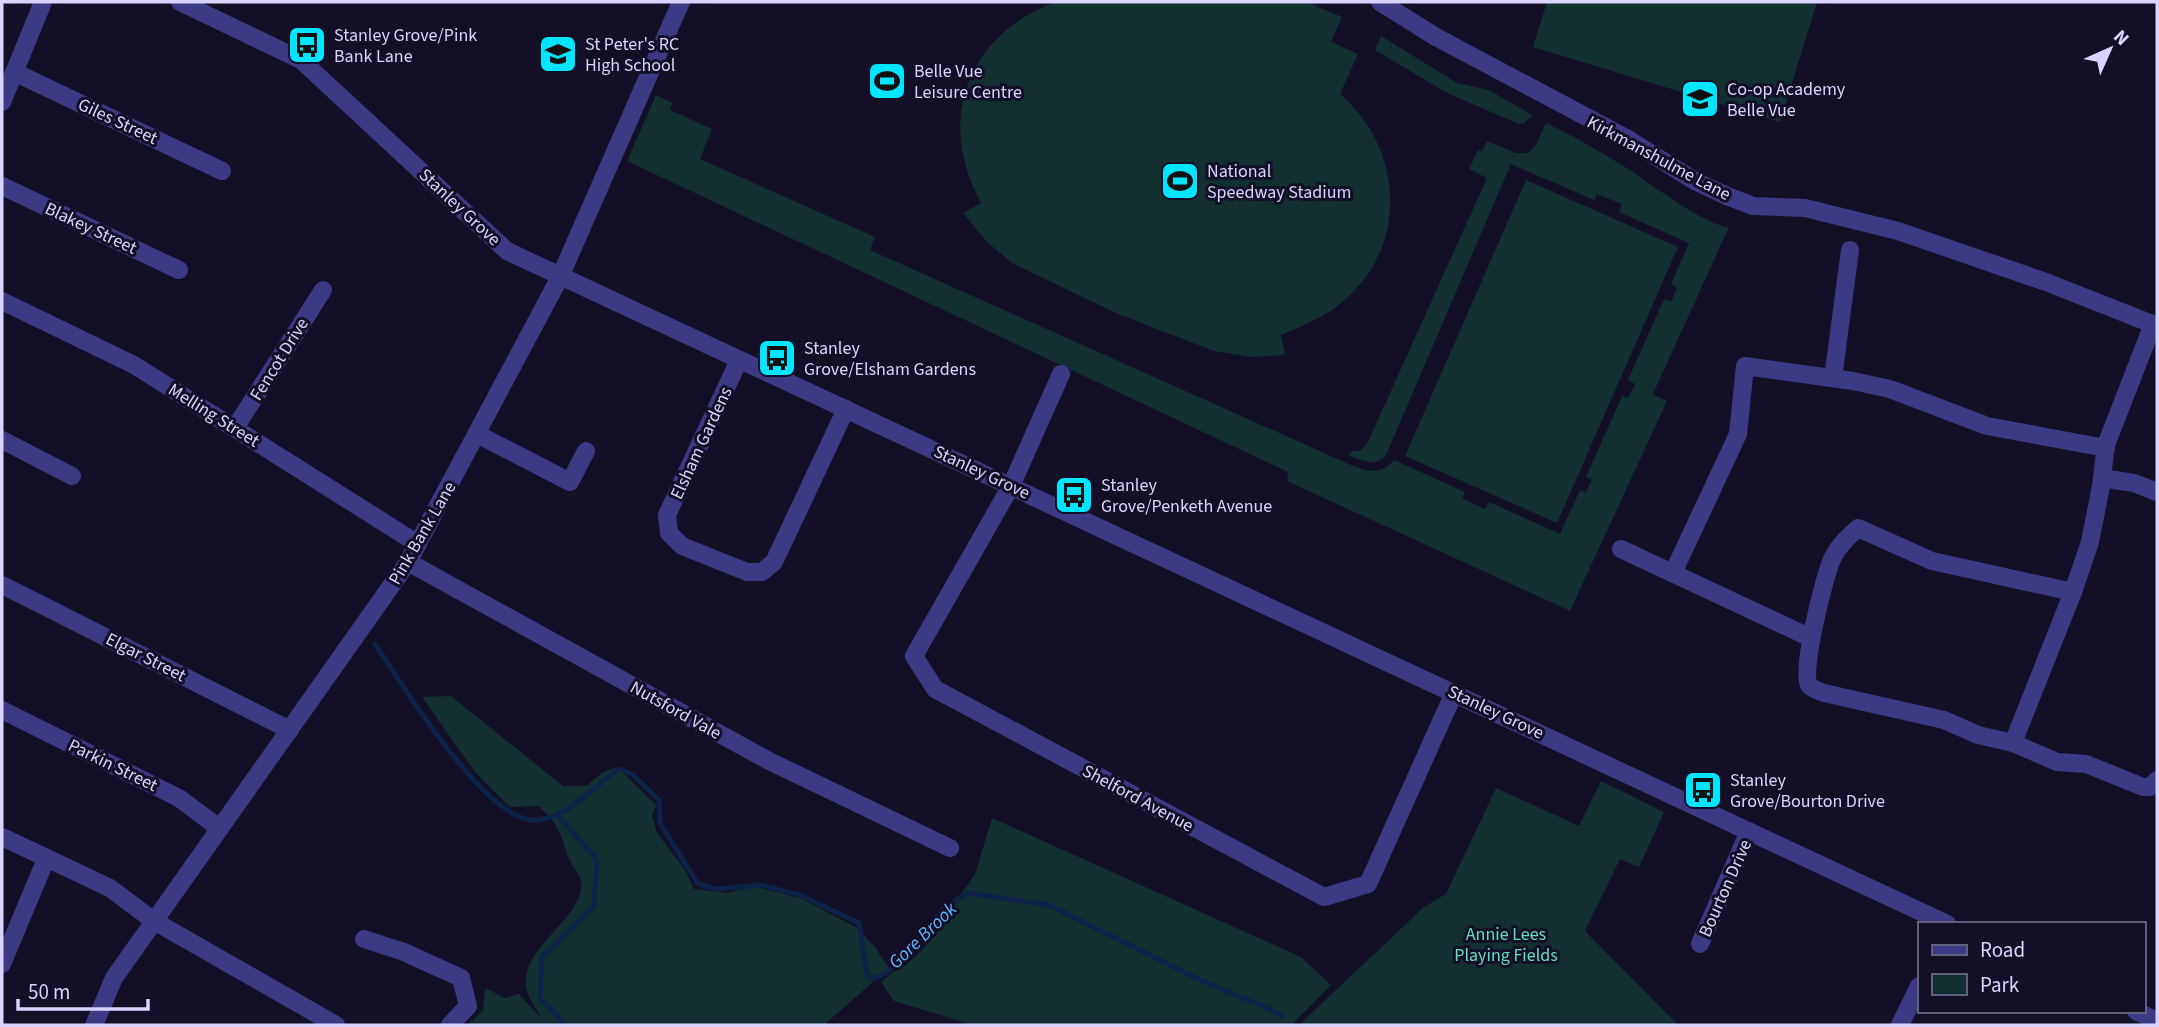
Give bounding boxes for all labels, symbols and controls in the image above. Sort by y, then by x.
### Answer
north arrow [2075,14,2145,84]
place label: Stanley Grove/Pink Bank Lane [334,23,477,69]
bus stop icon: Stanley Grove/Pink Bank Lane [286,24,328,66]
text: N [2107,24,2135,52]
place label: St Peter's RC High School [585,32,679,78]
school or university icon: St Peter's RC High School [537,33,579,75]
place label: Belle Vue Leisure Centre [914,59,1022,105]
sports icon: Belle Vue Leisure Centre [866,60,908,102]
place label: Co-op Academy Belle Vue [1727,77,1846,123]
school or university icon: Co-op Academy Belle Vue [1679,78,1721,120]
street label: Giles Street [74,92,162,151]
street label: Kirkmanshulme Lane [1582,110,1735,207]
place label: National Speedway Stadium [1207,159,1351,205]
sports icon: National Speedway Stadium [1159,160,1201,202]
street label: Stanley Grove [413,163,506,252]
street label: Blakey Street [41,196,141,261]
street label: Fencot Drive [244,313,315,405]
place label: Stanley Grove/Elsham Gardens [804,336,976,382]
bus stop icon: Stanley Grove/Elsham Gardens [756,337,798,379]
street label: Melling Street [163,377,264,453]
street label: Elsham Gardens [664,383,738,504]
street label: Stanley Grove [930,439,1034,506]
place label: Stanley Grove/Penketh Avenue [1101,473,1272,519]
bus stop icon: Stanley Grove/Penketh Avenue [1053,474,1095,516]
street label: Pink Bank Lane [383,477,462,590]
street label: Elgar Street [101,627,190,688]
street label: Nutsford Vale [626,675,726,746]
street label: Stanley Grove [1444,679,1548,746]
street label: Parkin Street [64,733,162,798]
street label: Shelford Avenue [1078,759,1198,838]
place label: Stanley Grove/Bourton Drive [1730,768,1885,814]
bus stop icon: Stanley Grove/Bourton Drive [1682,769,1724,811]
street label: Bourton Drive [1693,835,1758,941]
water label: Gore Brook [883,896,964,976]
park label: Annie Lees Playing Fields [1454,922,1558,968]
legend [1918,922,2145,1013]
text: Road [1980,935,2025,965]
scale bar [18,968,147,1012]
text: Park [1980,970,2020,1000]
text: 50 m [28,977,70,1007]

